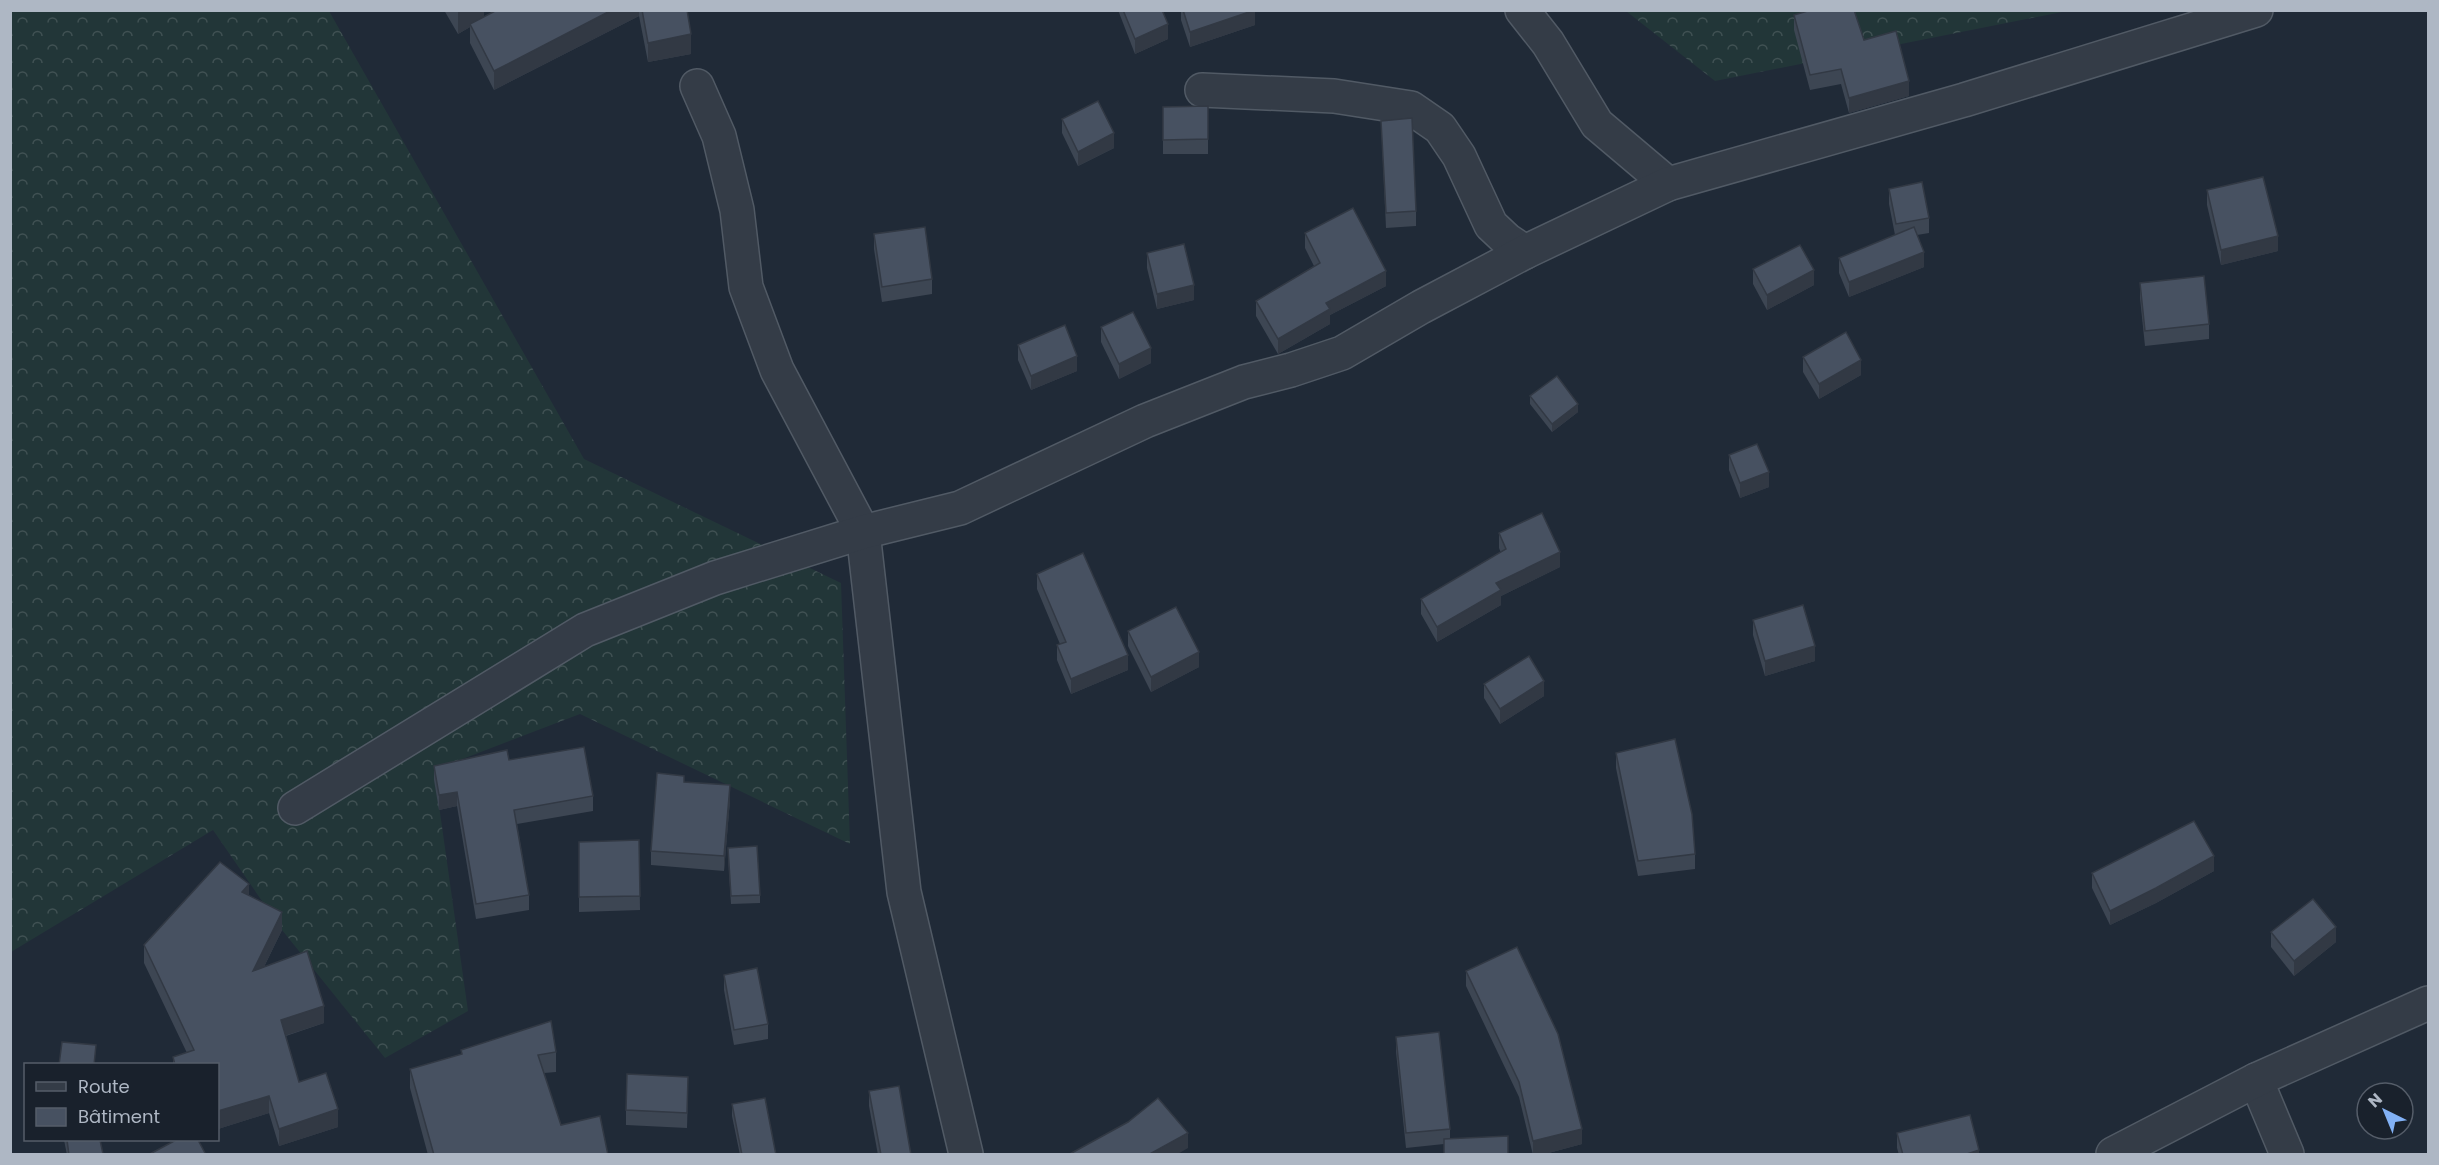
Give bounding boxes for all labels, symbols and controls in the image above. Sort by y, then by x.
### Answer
legend [24,1063,219,1141]
text: Route [78,1074,130,1099]
north arrow [2355,1081,2415,1141]
text: N [2363,1088,2387,1113]
text: Bâtiment [78,1104,160,1129]

